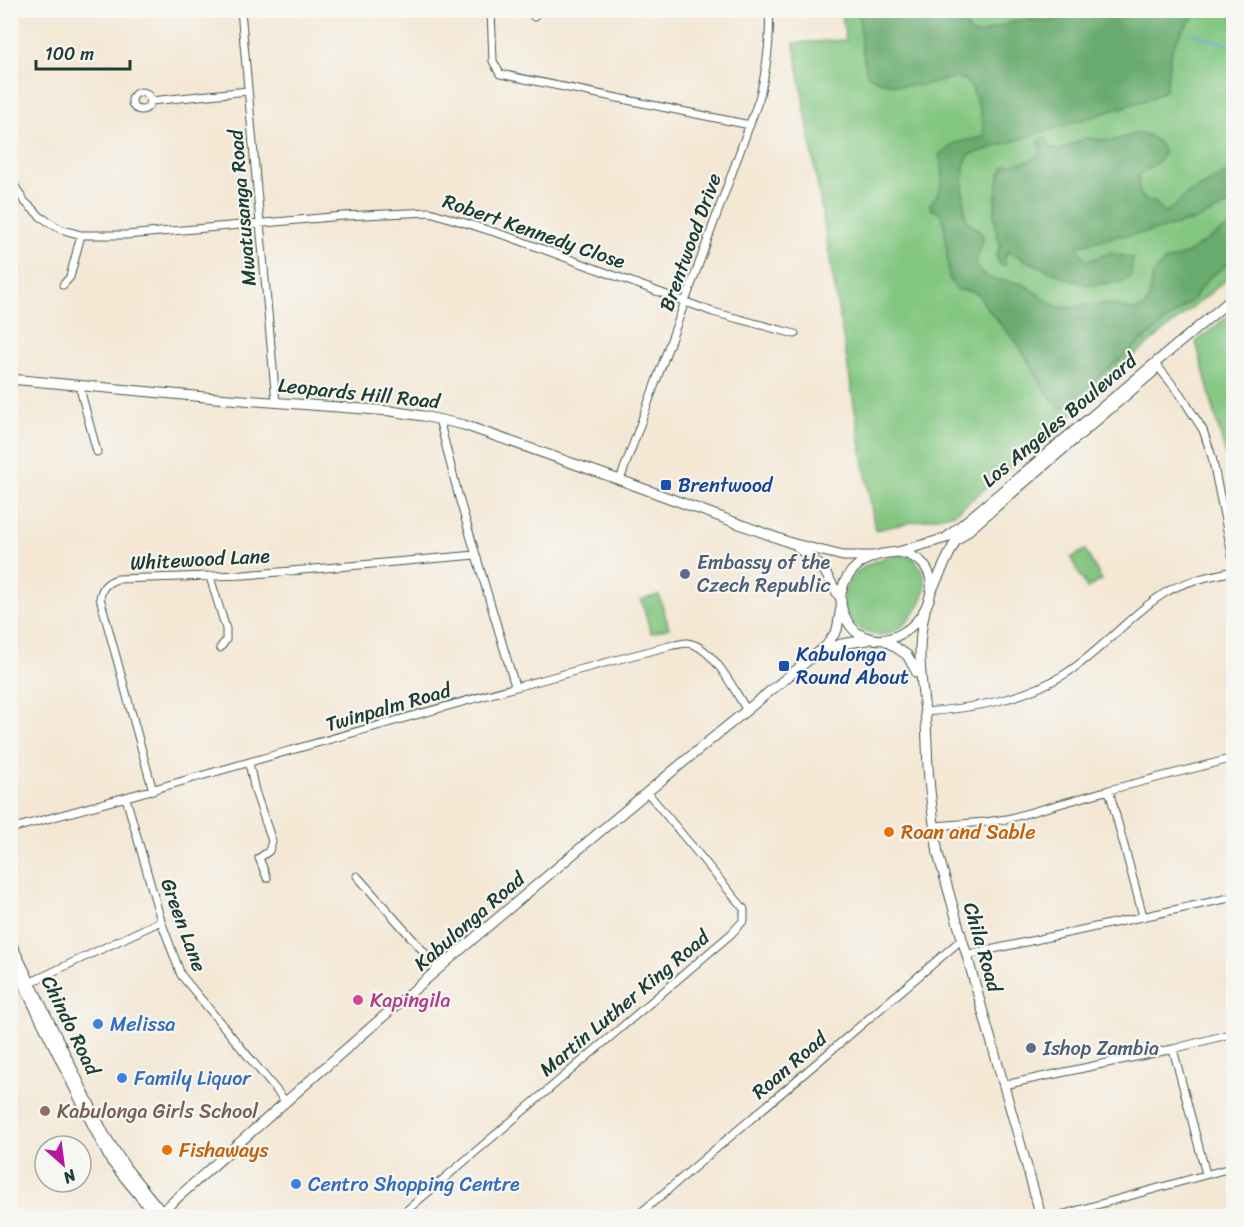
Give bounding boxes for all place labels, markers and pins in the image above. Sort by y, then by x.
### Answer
place label: Brentwood [678,468,774,503]
marker: Brentwood [659,478,673,492]
place label: Embassy of the Czech Republic [697,545,831,603]
marker: Embassy of the Czech Republic [678,567,692,581]
place label: Kabulonga Round About [796,637,909,695]
marker: Kabulonga Round About [777,659,791,673]
place label: Roan and Sable [901,815,1035,850]
marker: Roan and Sable [882,825,896,839]
place label: Kapingila [370,983,450,1018]
marker: Kapingila [351,993,365,1007]
place label: Melissa [110,1007,175,1042]
marker: Melissa [91,1017,105,1031]
place label: Ishop Zambia [1042,1031,1159,1066]
marker: Ishop Zambia [1024,1041,1038,1055]
place label: Family Liquor [134,1061,252,1096]
marker: Family Liquor [115,1071,129,1085]
place label: Kabulonga Girls School [57,1094,259,1129]
marker: Kabulonga Girls School [38,1104,52,1118]
place label: Fishaways [179,1133,269,1168]
marker: Fishaways [160,1143,174,1157]
place label: Centro Shopping Centre [308,1167,520,1202]
marker: Centro Shopping Centre [289,1177,303,1191]

